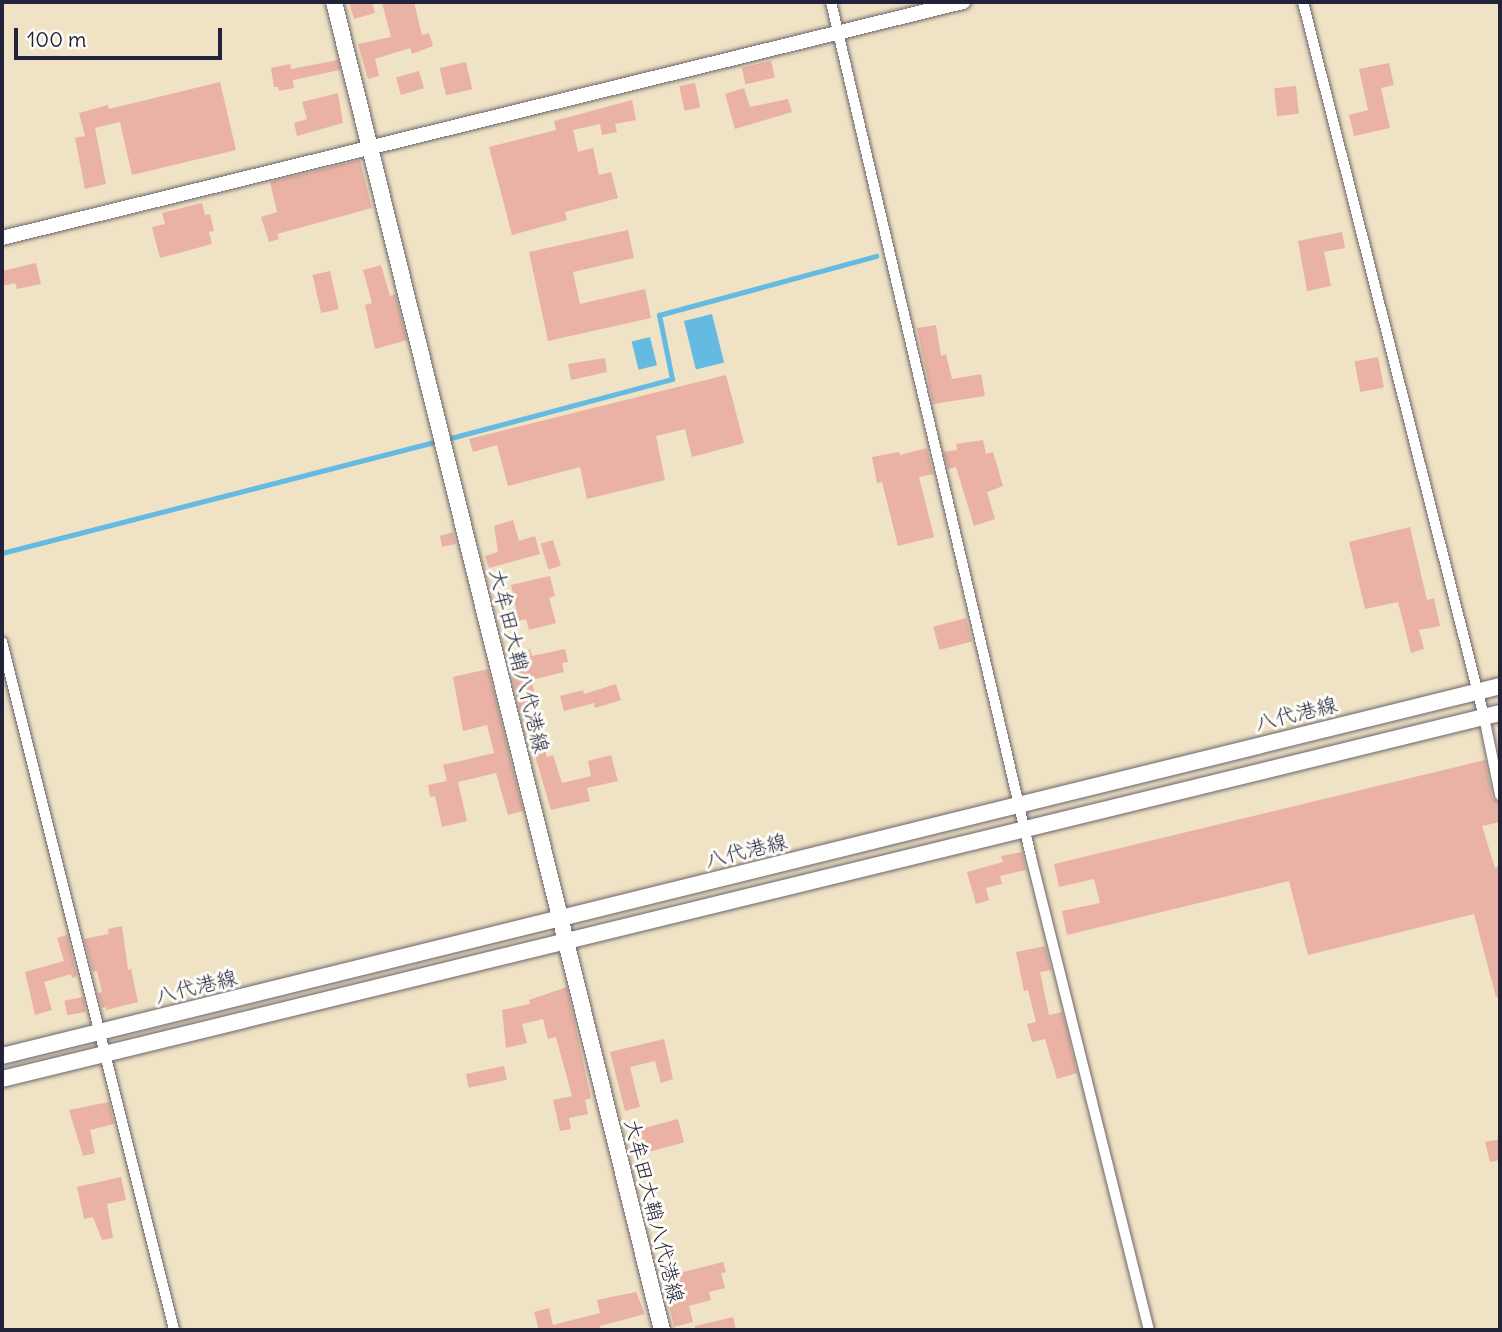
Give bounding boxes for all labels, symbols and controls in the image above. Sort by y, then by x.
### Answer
scale bar [18,14,226,58]
text: 100 m [27,26,86,53]
street label: 大牟田大鞘八代港線 [484,566,554,756]
street label: 八代港線 [1252,692,1340,736]
street label: 八代港線 [702,829,790,873]
street label: 八代港線 [152,965,240,1009]
street label: 大牟田大鞘八代港線 [619,1116,689,1306]

